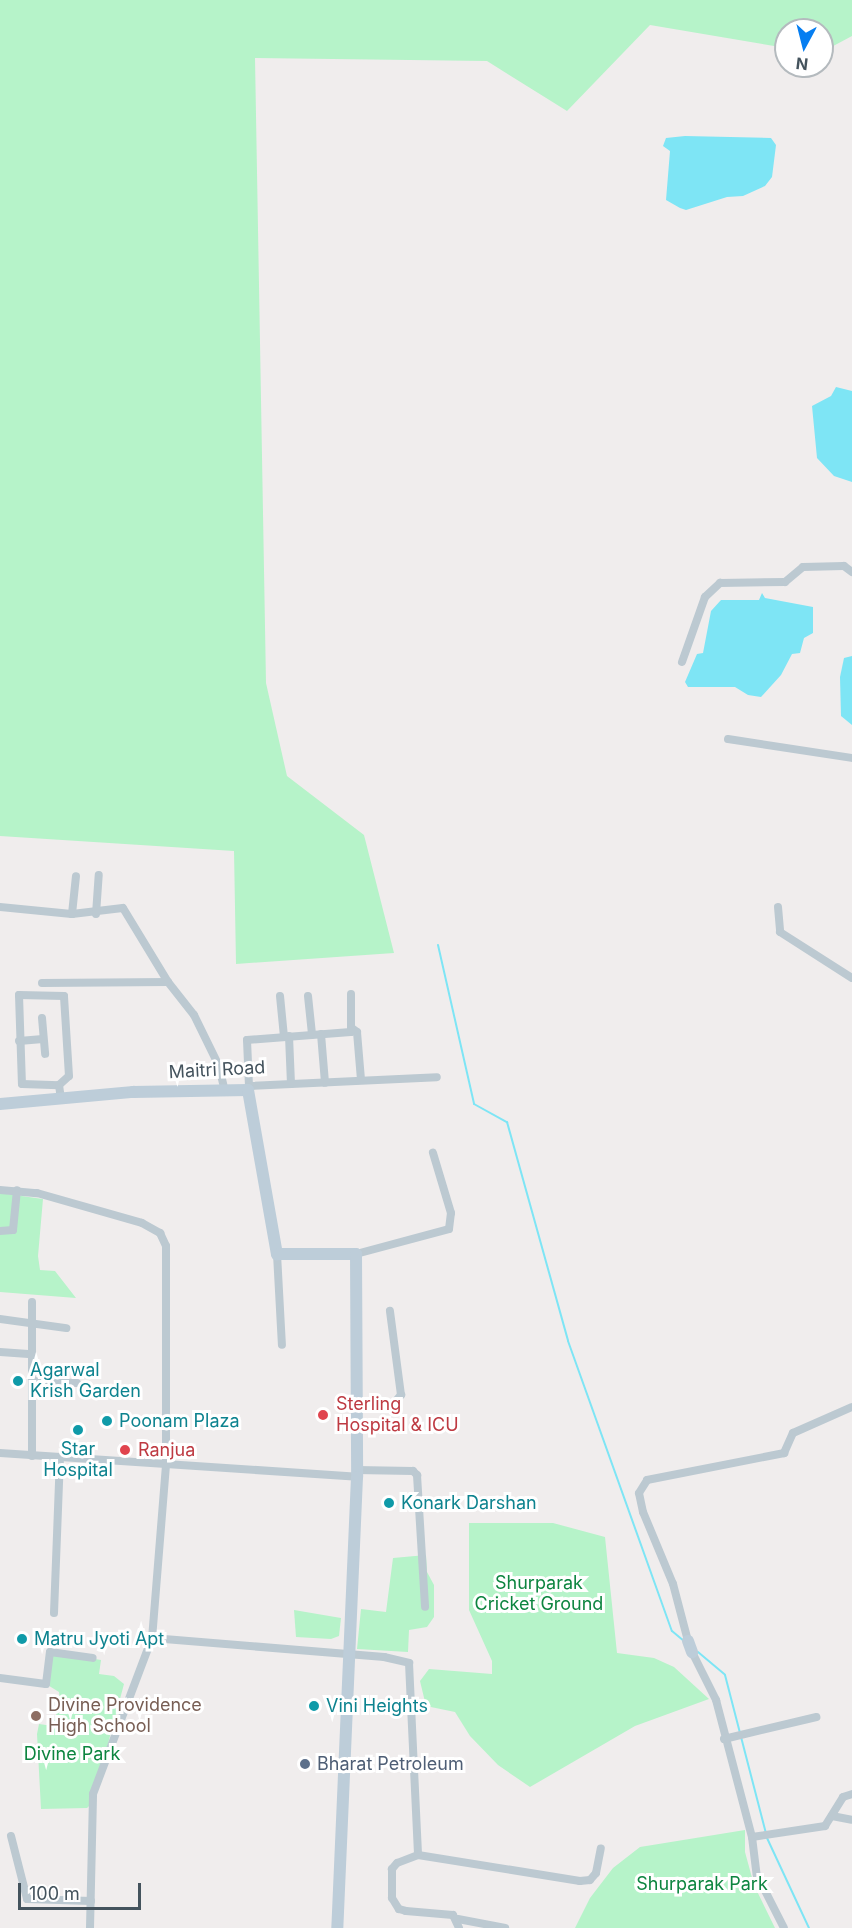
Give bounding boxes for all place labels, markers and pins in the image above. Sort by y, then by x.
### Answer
place label: Agarwal Krish Garden [30,1360,141,1402]
marker: Agarwal Krish Garden [11,1374,25,1388]
place label: Sterling Hospital & ICU [336,1394,459,1436]
marker: Sterling Hospital & ICU [314,1406,332,1424]
place label: Poonam Plaza [119,1410,240,1432]
marker: Poonam Plaza [100,1414,114,1428]
marker: Star Hospital [71,1423,85,1437]
place label: Star Hospital [43,1439,113,1482]
place label: Ranjua [138,1439,195,1461]
marker: Ranjua [116,1441,134,1459]
place label: Konark Darshan [401,1492,537,1514]
marker: Konark Darshan [382,1496,396,1510]
place label: Matru Jyoti Apt [34,1628,164,1650]
marker: Matru Jyoti Apt [15,1632,29,1646]
place label: Divine Providence High School [48,1695,202,1738]
place label: Vini Heights [326,1695,428,1717]
marker: Vini Heights [307,1699,321,1713]
marker: Divine Providence High School [29,1709,43,1723]
place label: Bharat Petroleum [317,1753,464,1775]
marker: Bharat Petroleum [298,1757,312,1771]

